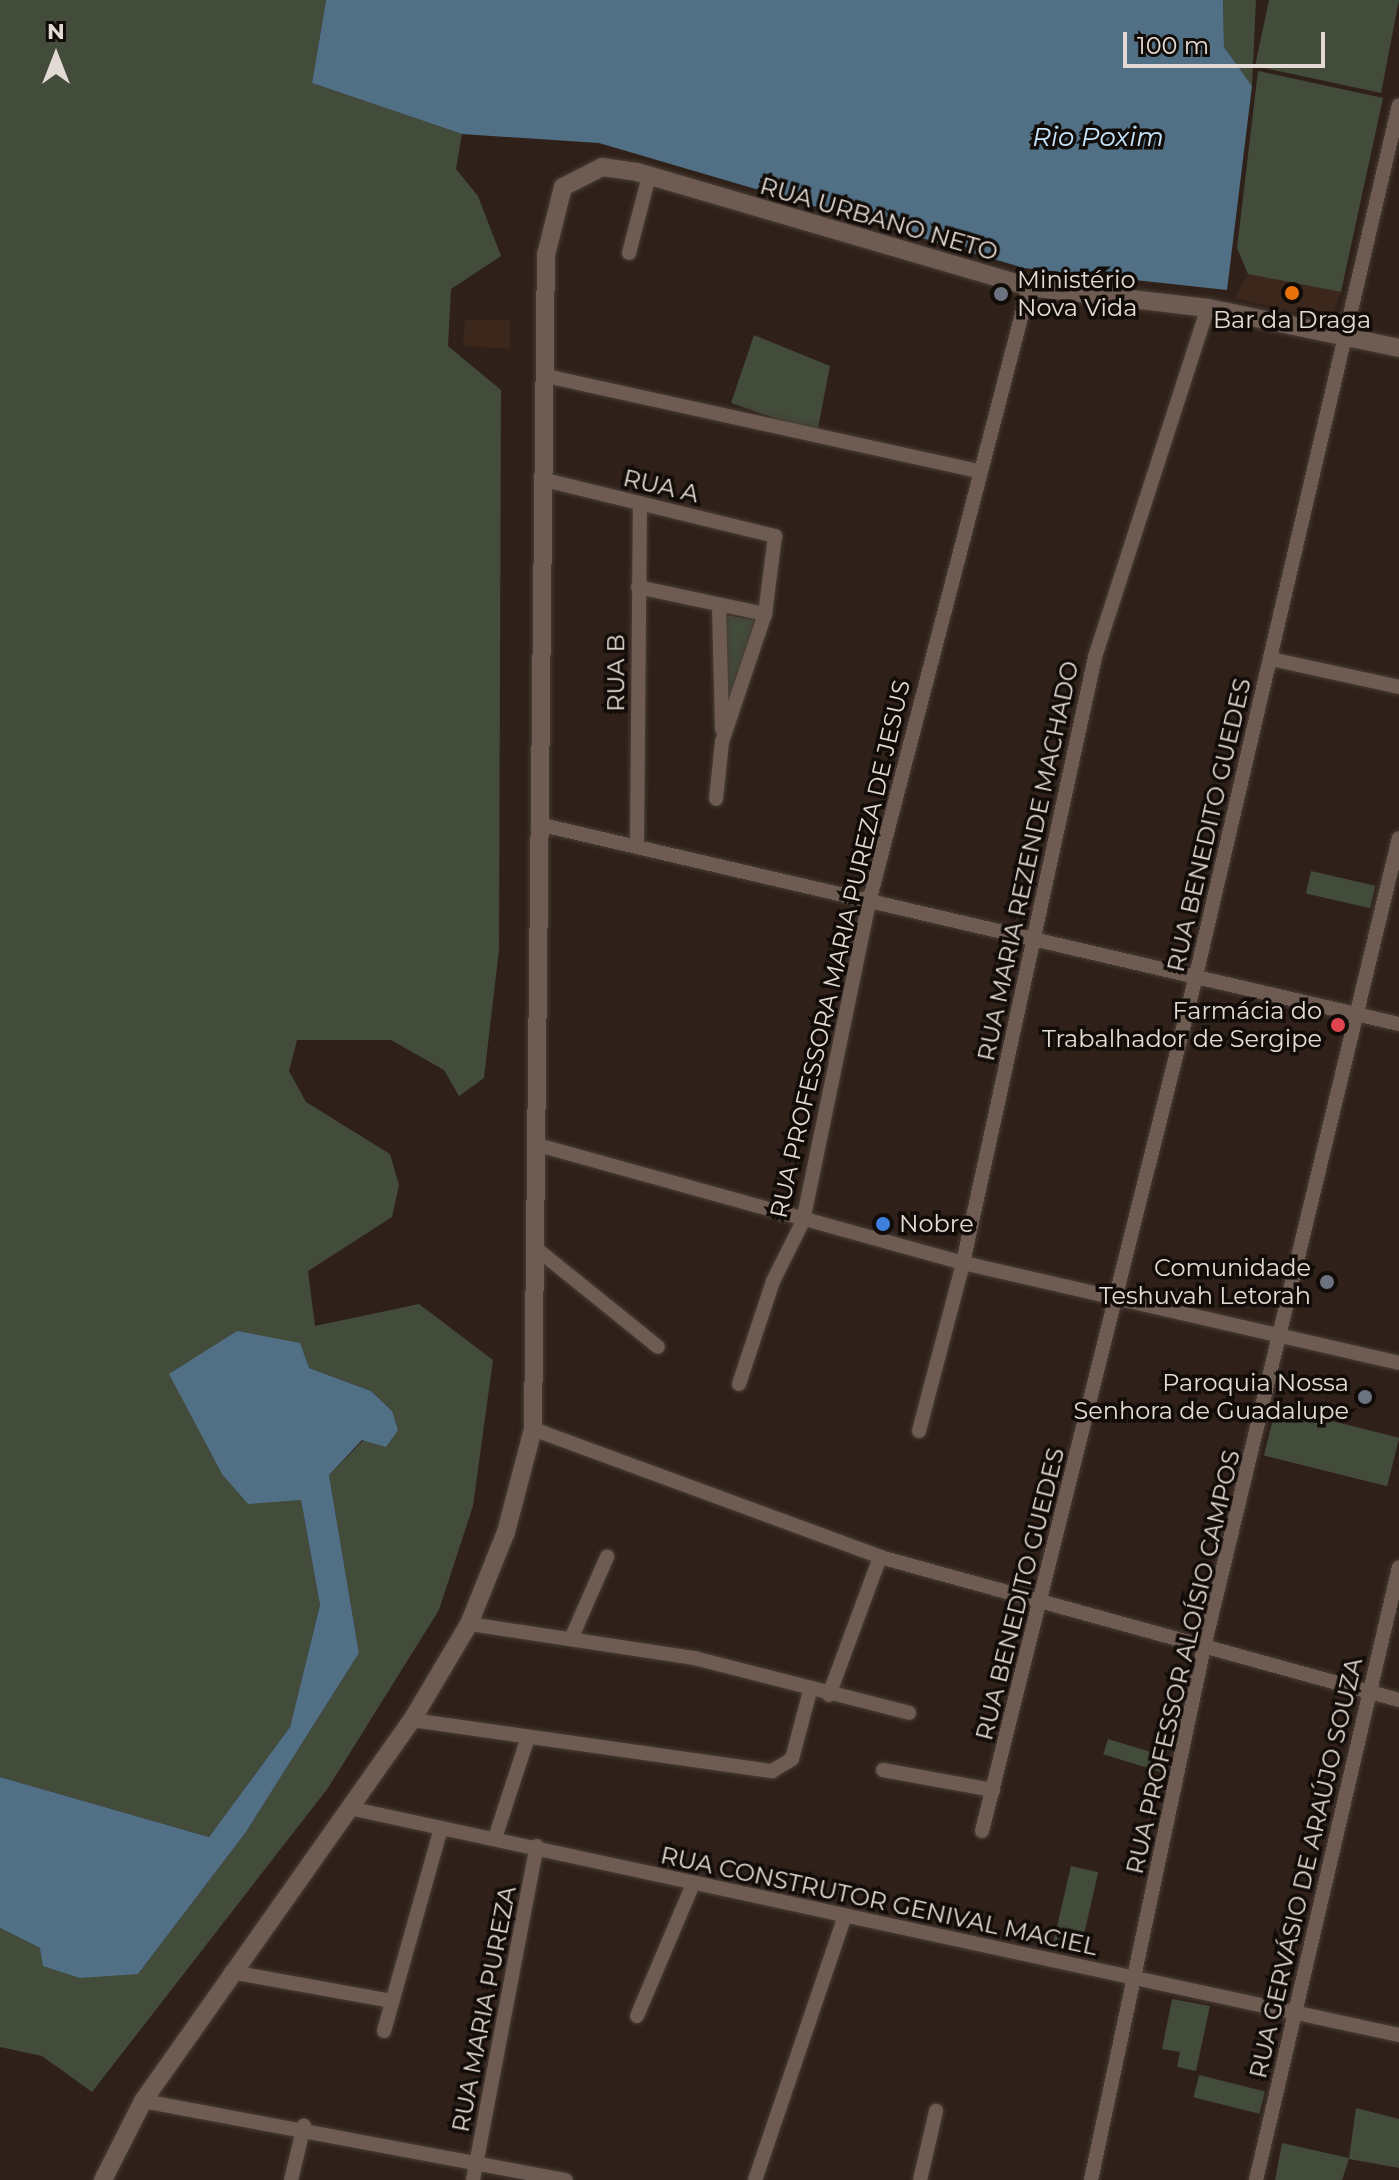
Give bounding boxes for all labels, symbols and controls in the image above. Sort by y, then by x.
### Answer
north arrow [16,16,96,96]
scale bar [1127,16,1329,66]
text: N [47,18,65,45]
text: 100 m [1137,31,1209,60]
water label: Rio Poxim [1032,122,1164,154]
street label: RUA URBANO NETO [757,171,1001,267]
place label: Ministério Nova Vida [1017,266,1137,322]
marker: Bar da Draga [1283,284,1301,302]
marker: Ministério Nova Vida [992,285,1010,303]
place label: Bar da Draga [1213,306,1371,334]
street label: RUA A [620,463,702,509]
street label: RUA B [602,634,630,712]
street label: RUA MARIA REZENDE MACHADO [971,658,1085,1064]
street label: RUA BENEDITO GUEDES [1161,675,1257,975]
street label: RUA PROFESSORA MARIA PUREZA DE JESUS [764,677,916,1221]
place label: Farmácia do Trabalhador de Sergipe [1042,997,1322,1053]
marker: Farmácia do Trabalhador de Sergipe [1329,1016,1347,1034]
place label: Nobre [899,1210,974,1238]
marker: Nobre [874,1215,892,1233]
place label: Comunidade Teshuvah Letorah [1099,1254,1311,1310]
marker: Comunidade Teshuvah Letorah [1318,1273,1336,1291]
place label: Paroquia Nossa Senhora de Guadalupe [1073,1369,1349,1425]
marker: Paroquia Nossa Senhora de Guadalupe [1356,1388,1374,1406]
street label: RUA BENEDITO GUEDES [970,1445,1070,1743]
street label: RUA PROFESSOR ALOÍSIO CAMPOS [1120,1447,1246,1877]
street label: RUA GERVÁSIO DE ARAÚJO SOUZA [1244,1655,1368,2081]
street label: RUA CONSTRUTOR GENIVAL MACIEL [658,1841,1100,1961]
street label: RUA MARIA PUREZA [446,1884,522,2134]

